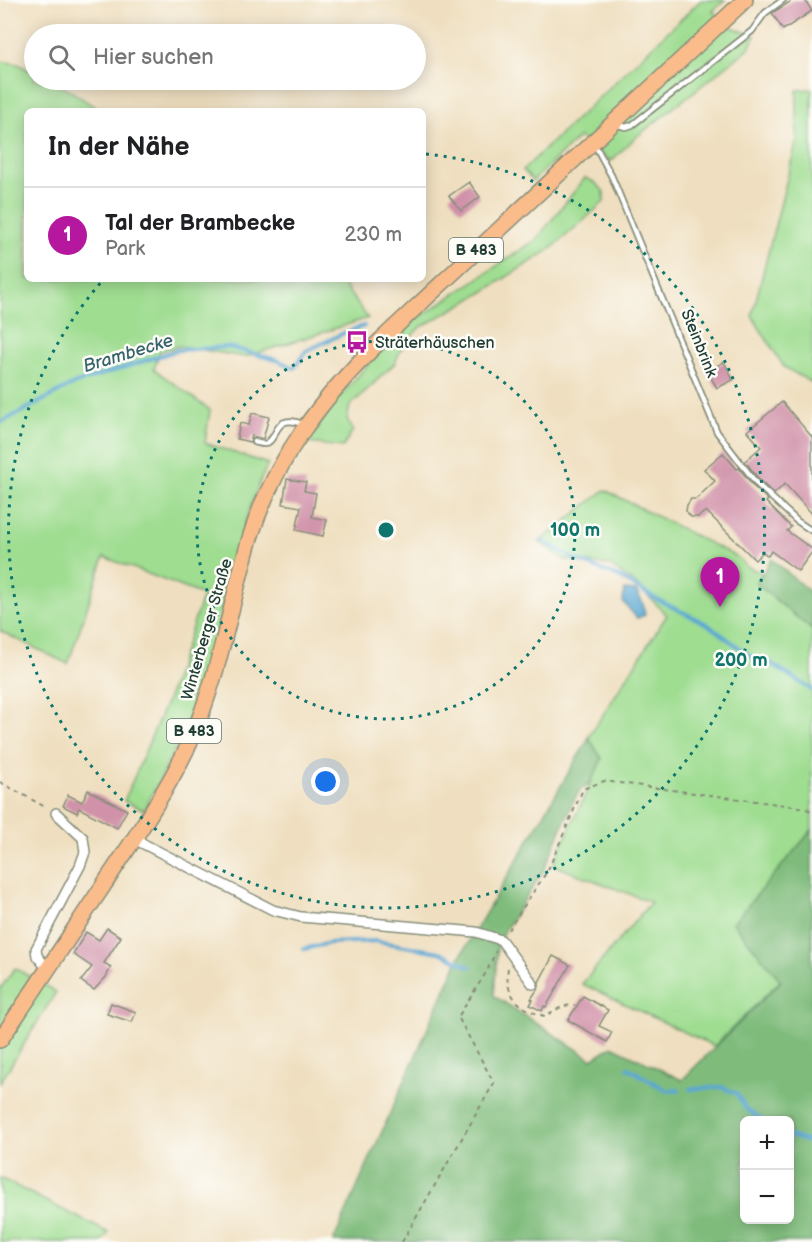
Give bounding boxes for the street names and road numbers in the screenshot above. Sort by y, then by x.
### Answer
road number: B 483 [449,238,503,262]
street label: Steinbrink [676,307,721,381]
street label: Winterberger Straße [178,556,237,702]
road number: B 483 [167,719,221,743]

